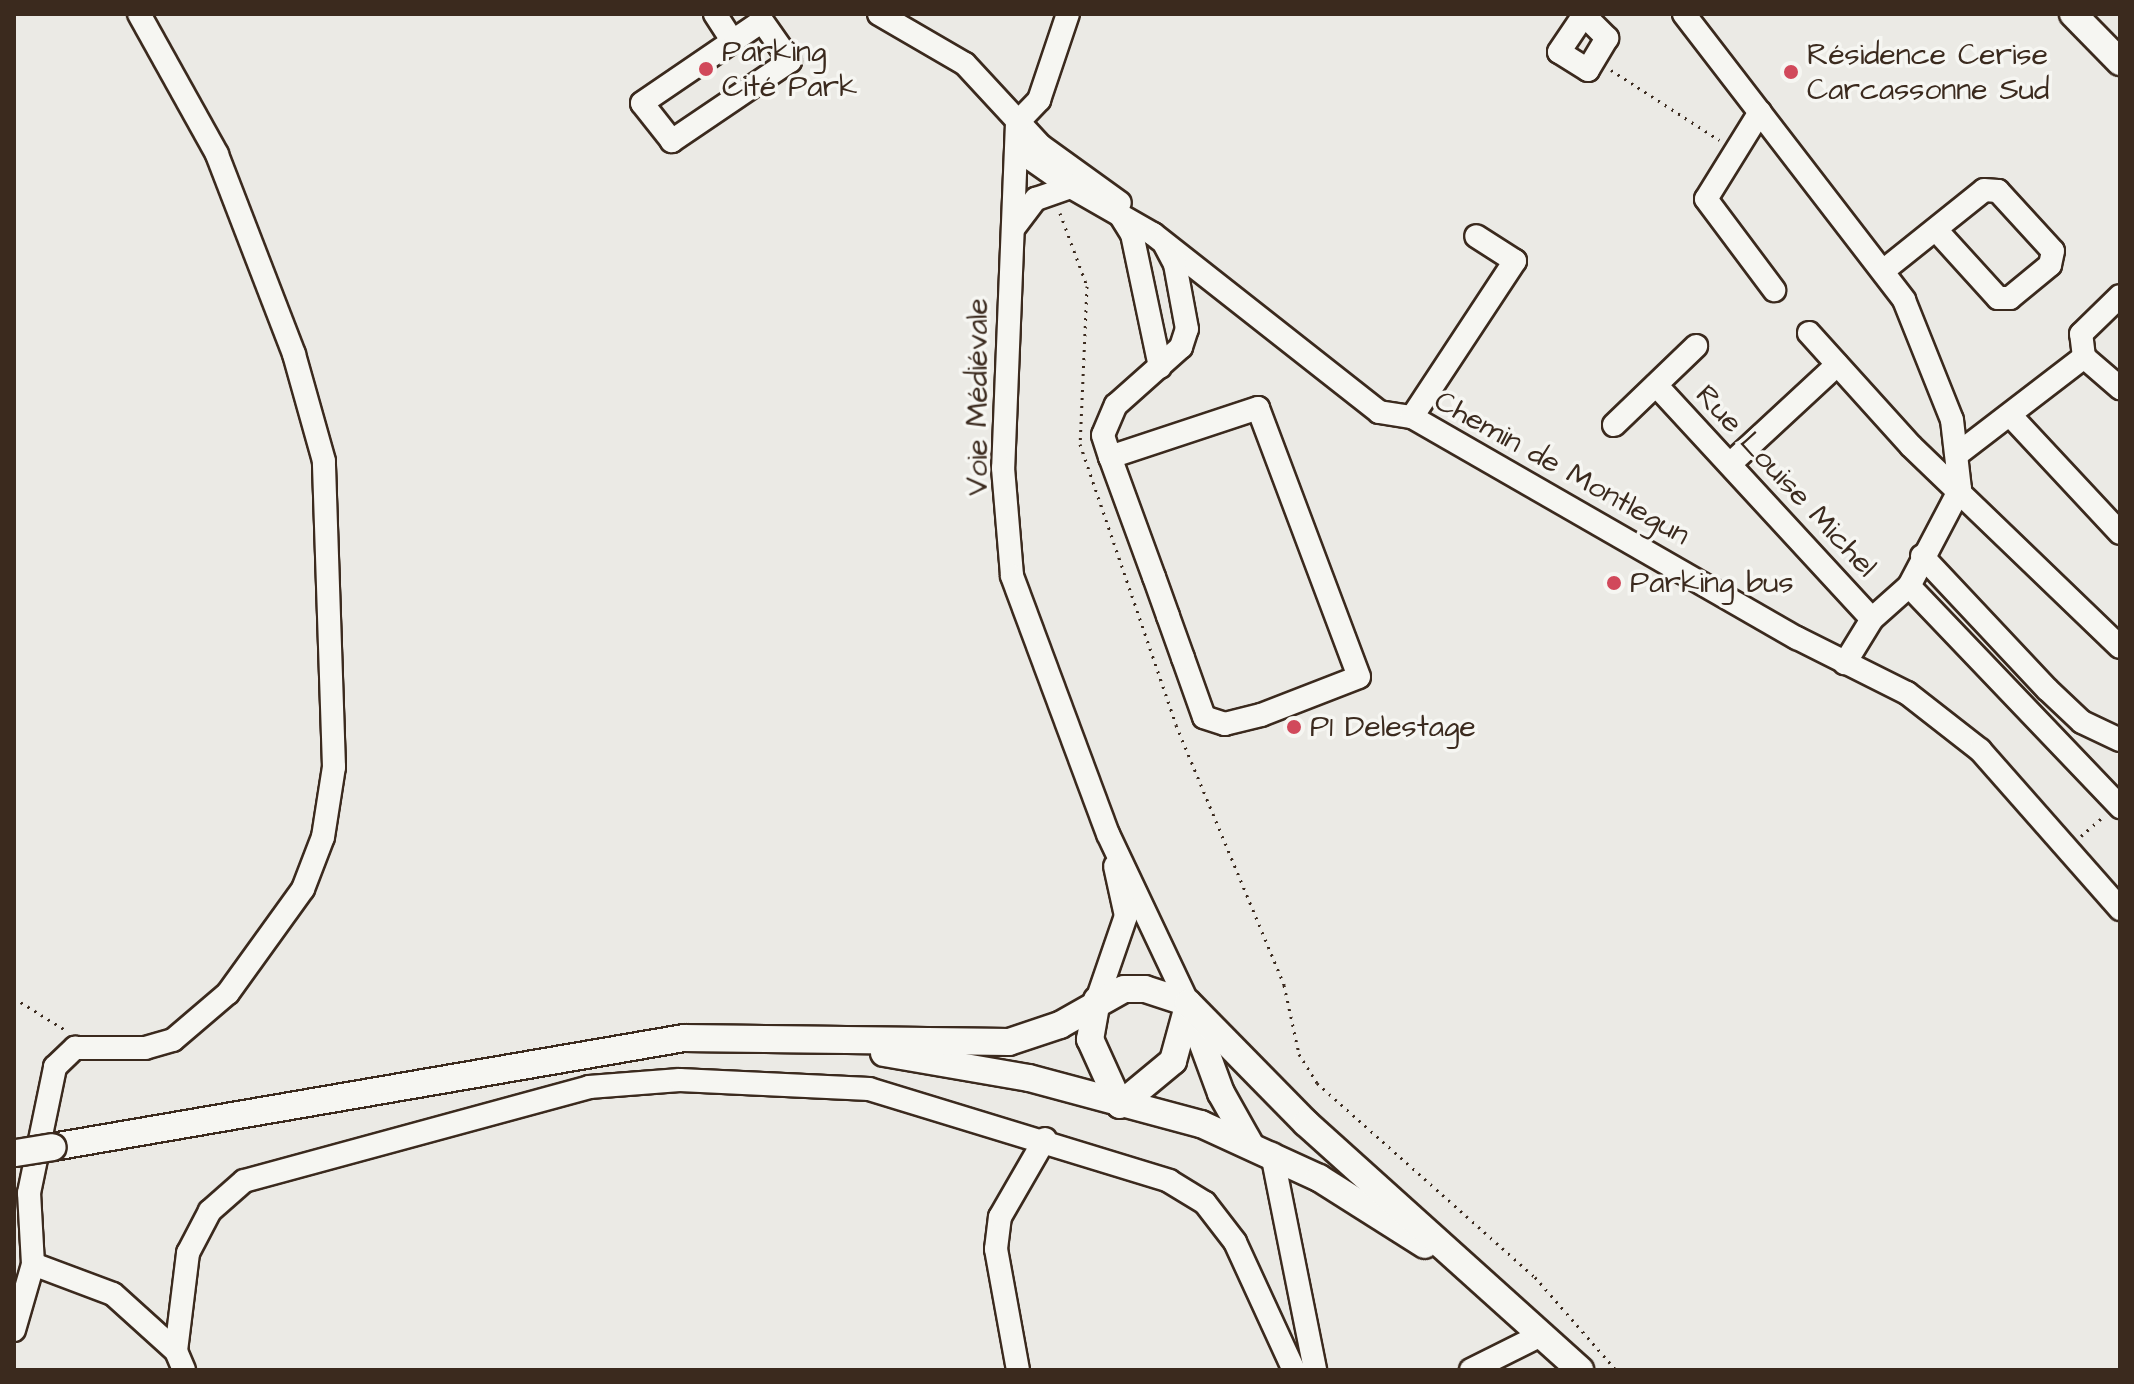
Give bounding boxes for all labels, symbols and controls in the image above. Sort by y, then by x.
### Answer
place label: Parking Cité Park [722,34,858,104]
place label: Résidence Cerise Carcassonne Sud [1807,37,2049,108]
marker: Parking Cité Park [697,60,715,78]
marker: Résidence Cerise Carcassonne Sud [1782,63,1800,81]
street label: Voie Médiévale [960,298,996,496]
street label: Rue Louise Michel [1688,377,1884,585]
street label: Chemin de Montlegun [1428,383,1696,553]
place label: Parking bus [1630,565,1794,601]
marker: Parking bus [1605,574,1623,592]
place label: P1 Delestage [1310,709,1476,745]
marker: P1 Delestage [1285,718,1303,736]

